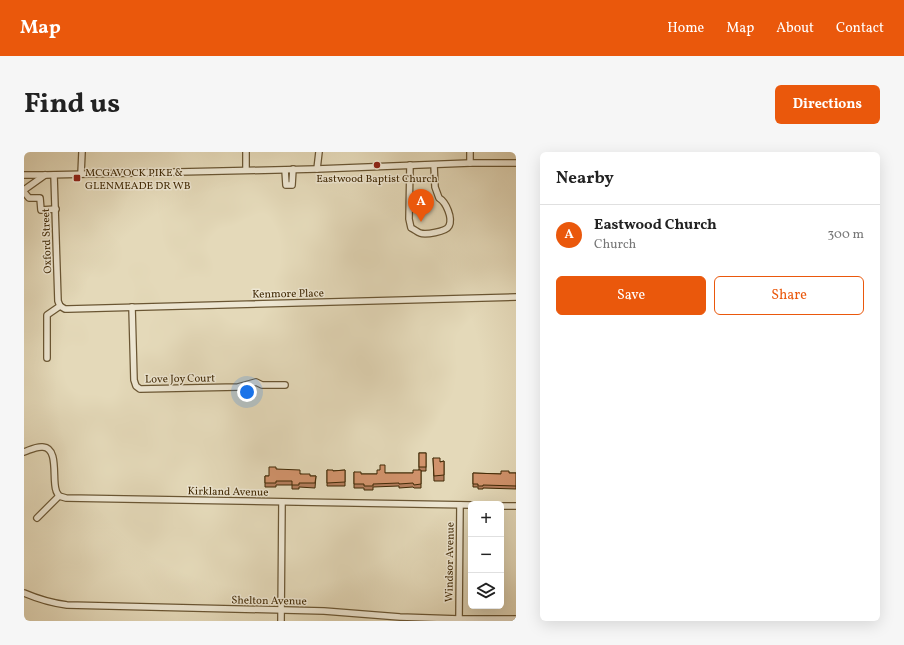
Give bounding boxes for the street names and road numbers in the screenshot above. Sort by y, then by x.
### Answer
street label: Oxford Street [39,208,56,274]
street label: Kenmore Place [252,286,324,303]
street label: Love Joy Court [145,371,215,388]
street label: Kirkland Avenue [187,484,269,501]
street label: Windsor Avenue [442,522,459,602]
street label: Shelton Avenue [231,593,307,610]

